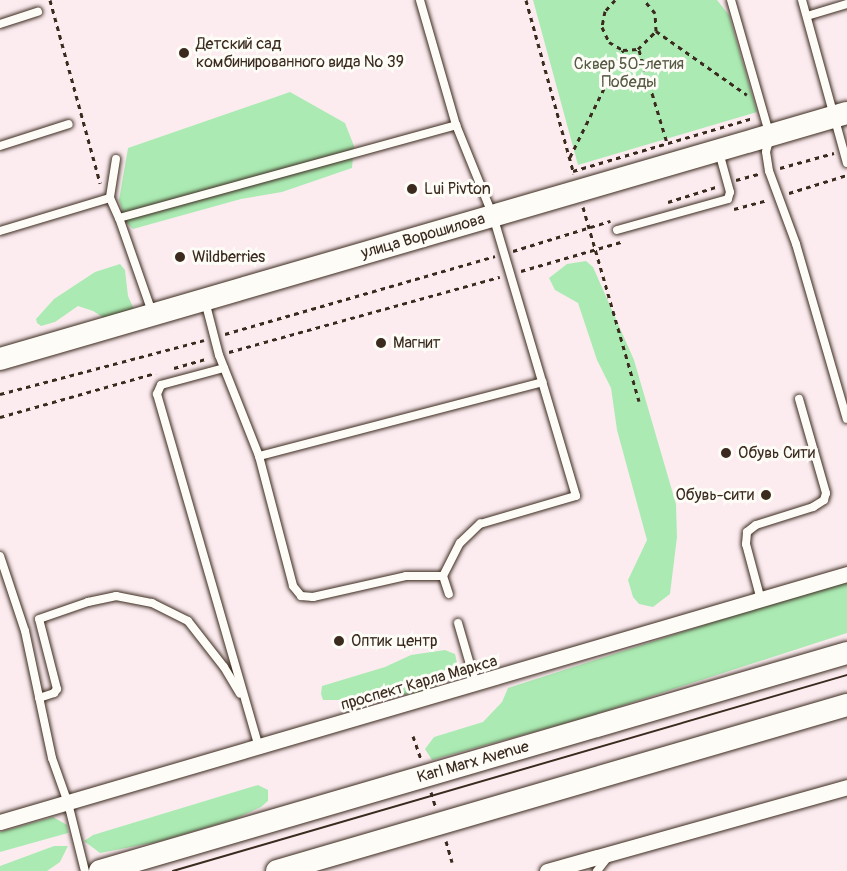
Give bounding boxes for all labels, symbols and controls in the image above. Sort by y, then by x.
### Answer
place label: Детский сад комбинированного вида № 39 [196,34,404,72]
marker: Детский сад комбинированного вида № 39 [177,46,191,60]
park label: Сквер 50-летия Победы [574,54,684,92]
place label: Lui Pivton [424,179,491,199]
marker: Lui Pivton [405,182,419,196]
street label: улица Ворошилова [359,209,487,263]
place label: Wildberries [192,247,265,267]
marker: Wildberries [173,250,187,264]
place label: Магнит [393,333,441,353]
marker: Магнит [374,336,388,350]
place label: Обувь Сити [738,443,815,463]
marker: Обувь Сити [719,446,733,460]
place label: Обувь-сити [675,485,754,505]
marker: Обувь-сити [759,488,773,502]
place label: Оптик центр [351,631,438,651]
marker: Оптик центр [332,634,346,648]
street label: проспект Карла Маркса [338,651,500,715]
street label: Karl Marx Avenue [415,737,531,787]

